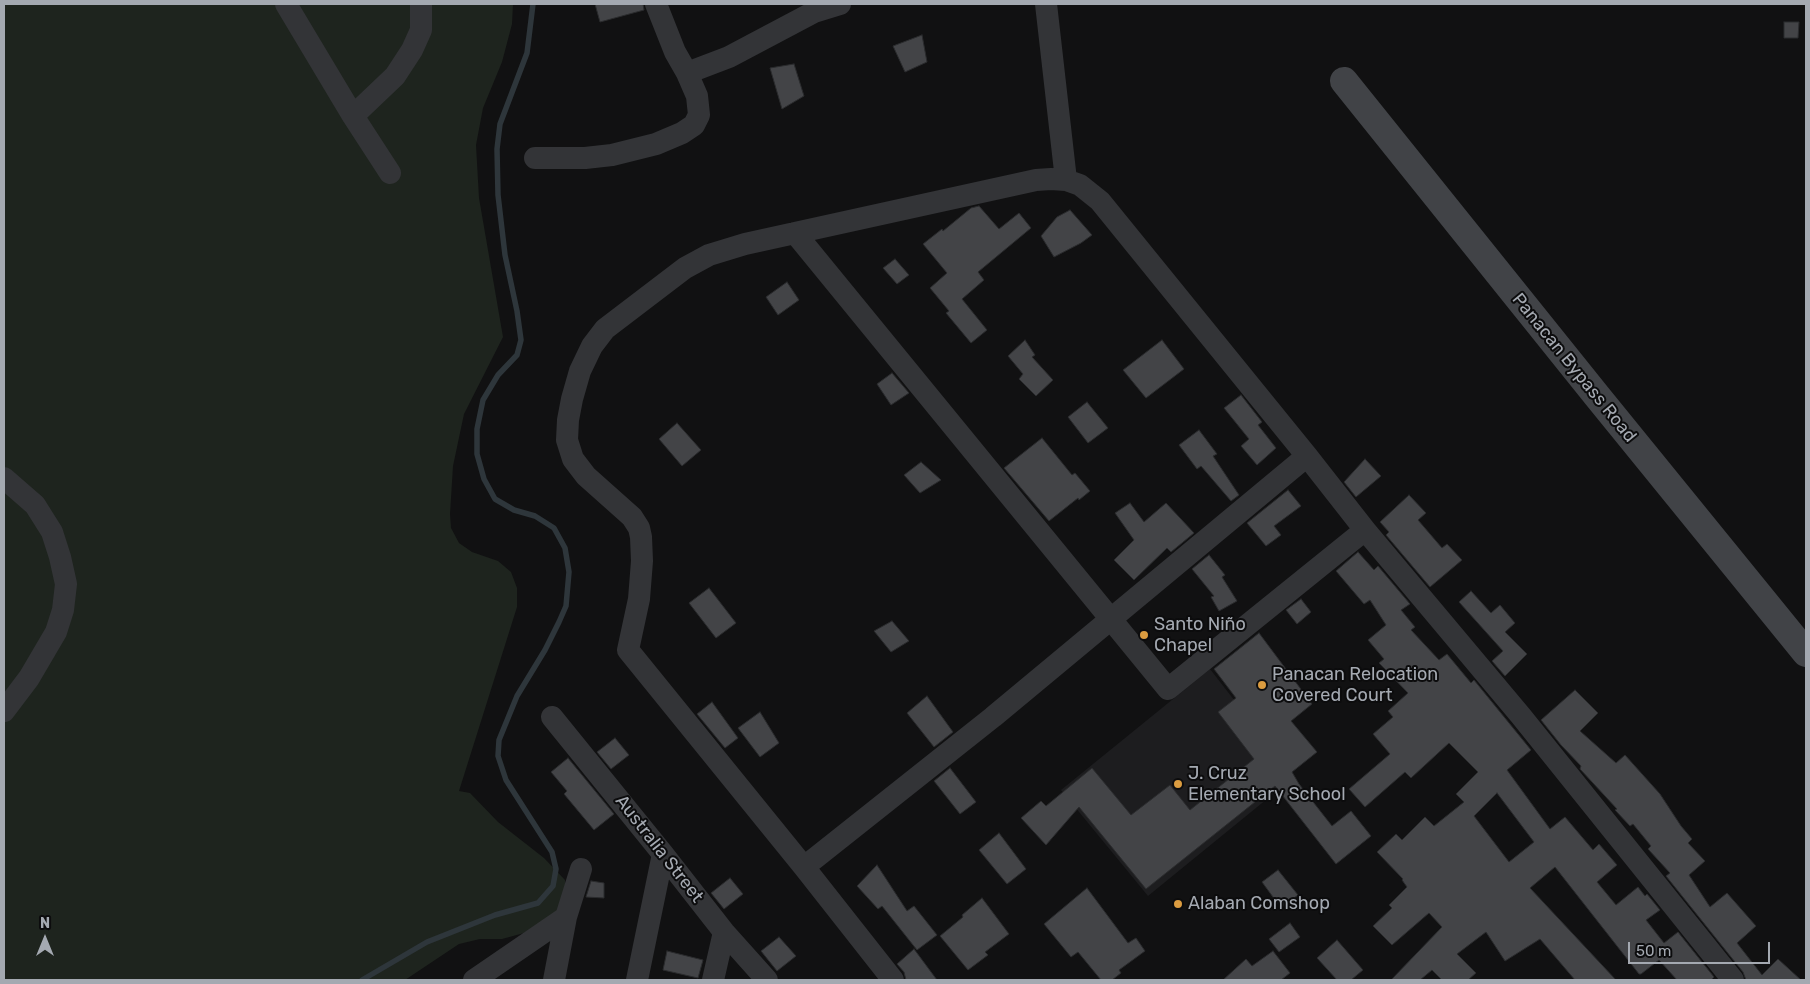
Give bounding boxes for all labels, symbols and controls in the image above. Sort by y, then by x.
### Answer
street label: Panacan Bypass Road [1507,289,1641,447]
place label: Santo Niño Chapel [1154,614,1246,656]
marker: Santo Niño Chapel [1138,629,1150,641]
place label: Panacan Relocation Covered Court [1272,664,1438,706]
marker: Panacan Relocation Covered Court [1256,679,1268,691]
place label: J. Cruz Elementary School [1188,763,1346,806]
marker: J. Cruz Elementary School [1172,778,1184,790]
street label: Australia Street [610,791,708,907]
place label: Alaban Comshop [1188,893,1330,915]
marker: Alaban Comshop [1172,898,1184,910]
north arrow [20,914,70,964]
text: N [40,915,50,932]
scale bar [1630,932,1772,964]
text: 50 m [1636,942,1671,960]

